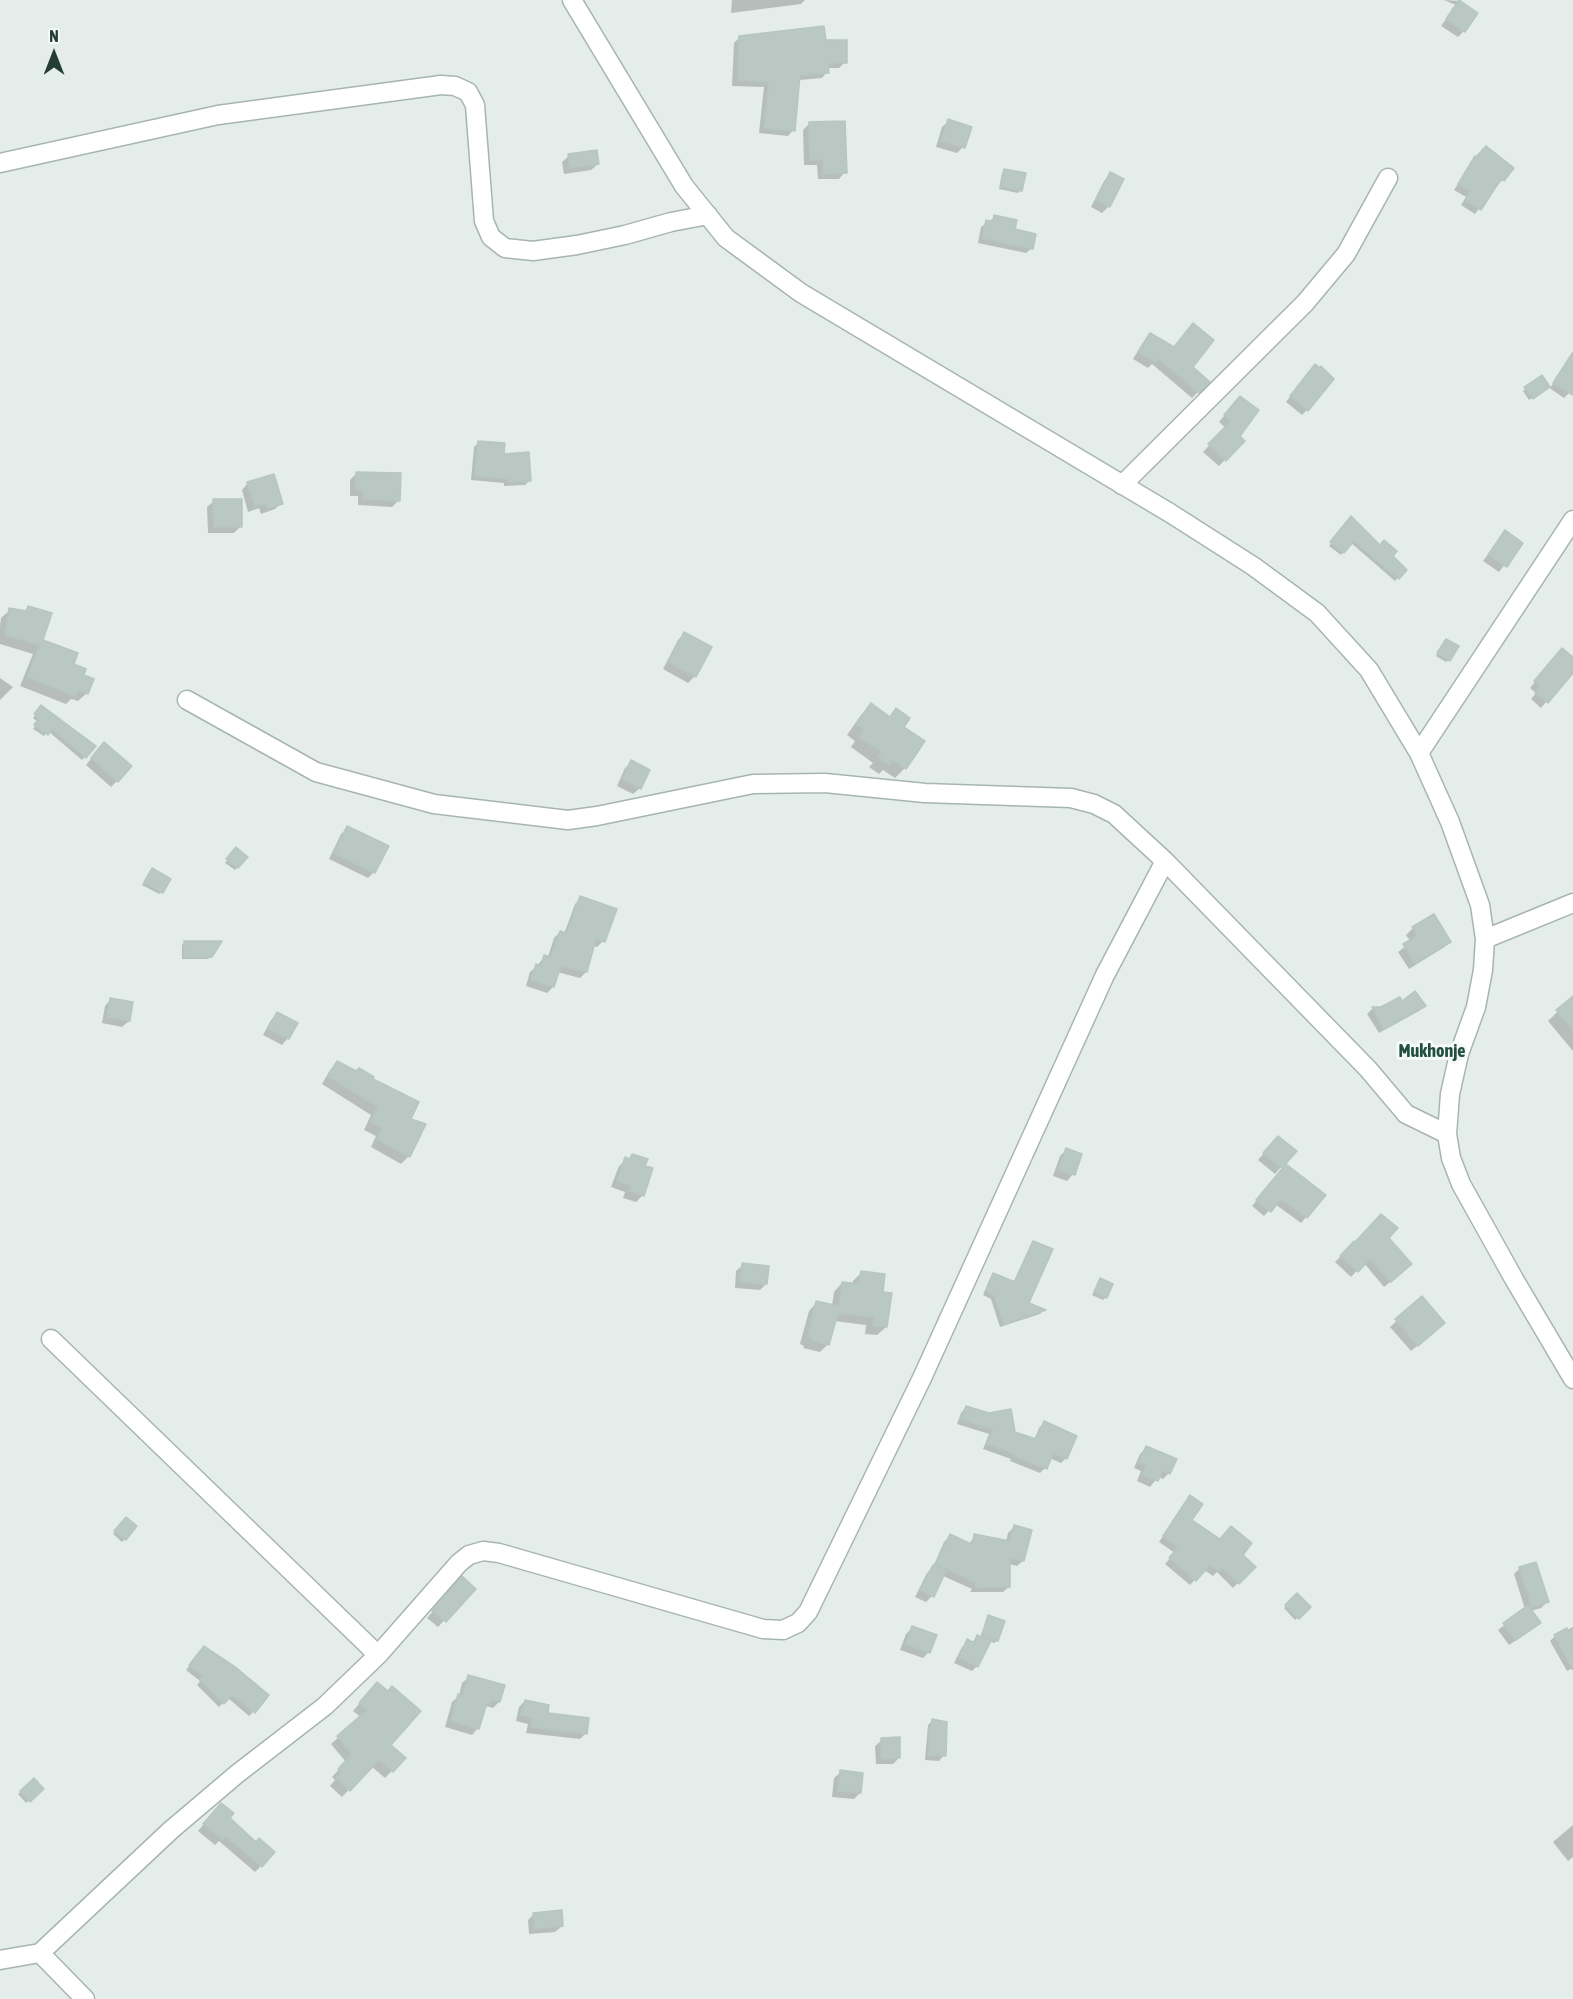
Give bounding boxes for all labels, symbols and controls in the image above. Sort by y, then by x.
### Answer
north arrow [24,24,84,84]
text: N [49,27,59,45]
district label: Mukhonje [1399,1040,1465,1062]

